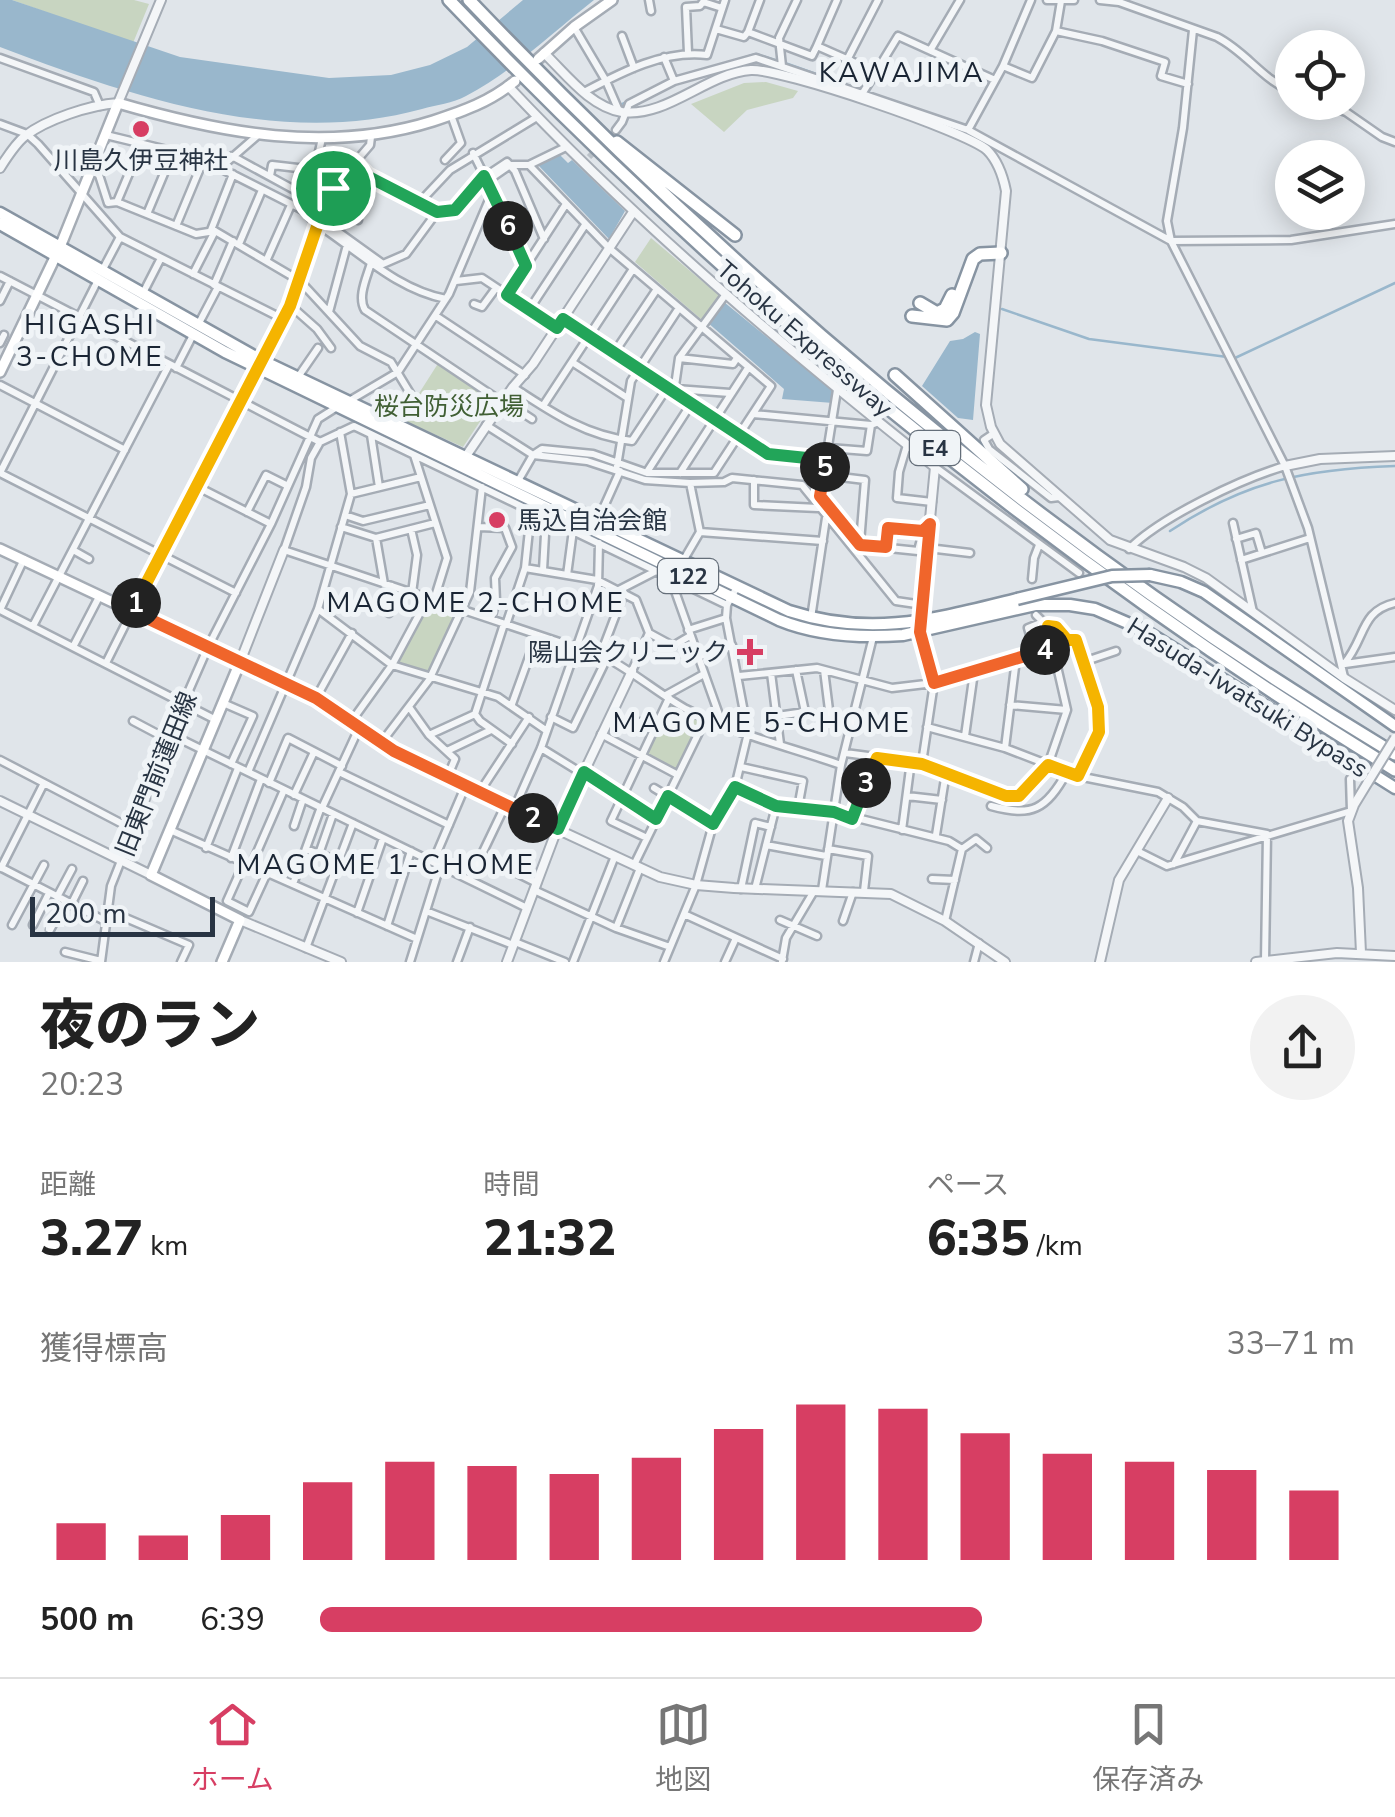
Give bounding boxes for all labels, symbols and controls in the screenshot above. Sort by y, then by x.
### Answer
map controls [1275,30,1365,230]
button: locate [1275,30,1365,120]
district label: KAWAJIMA [819,54,985,92]
marker: 川島久伊豆神社 [130,118,152,140]
button: layers [1275,140,1365,230]
place label: 川島久伊豆神社 [53,144,229,178]
pin [291,146,376,231]
icon: arrive [306,161,361,216]
pin: 6 [483,201,533,251]
text: 6 [500,207,516,245]
street label: Tohoku Expressway [709,253,900,425]
district label: HIGASHI 3-CHOME [16,306,164,376]
park label: 桜台防災広場 [374,390,524,424]
road number: E4 [910,431,960,465]
pin: 5 [800,442,850,492]
text: 5 [817,448,833,486]
place label: 馬込自治会館 [517,504,667,538]
marker: 馬込自治会館 [486,509,508,531]
road number: 122 [658,559,718,593]
pin: 1 [111,578,161,628]
text: 1 [128,584,144,622]
district label: MAGOME 2-CHOME [327,584,625,622]
street label: Hasuda-Iwatsuki Bypass [1120,610,1374,786]
pin: 4 [1020,625,1070,675]
text: 4 [1037,631,1053,669]
place label: 陽山会クリニック [528,636,728,670]
marker: 陽山会クリニック [737,639,763,665]
street label: 旧東門前蓮田線 [108,687,205,862]
district label: MAGOME 5-CHOME [613,704,911,742]
pin: 3 [841,758,891,808]
text: 3 [858,764,874,802]
pin: 2 [508,793,558,843]
text: 2 [525,799,541,837]
district label: MAGOME 1-CHOME [237,846,535,884]
scale bar [30,892,215,936]
text: 200 m [45,895,127,933]
text: 夜のラン [40,988,260,1063]
button: share [1250,995,1355,1100]
text: 20:23 [40,1063,124,1106]
text: 距離 [40,1166,96,1204]
text: 時間 [483,1166,539,1204]
text: ペース [927,1166,1009,1204]
text: 3.27 [40,1204,143,1273]
text: 21:32 [483,1204,616,1273]
text: 6:35 [927,1204,1030,1273]
text: km [143,1227,188,1265]
text: /km [1030,1227,1083,1265]
text: 33–71 m [1227,1322,1355,1365]
text: 獲得標高 [40,1327,168,1370]
text: 500 m [40,1598,134,1641]
text: 6:39 [200,1598,265,1641]
tab: ホーム [191,1697,274,1799]
tab: 地図 [655,1697,711,1799]
tab: 保存済み [1092,1697,1204,1799]

